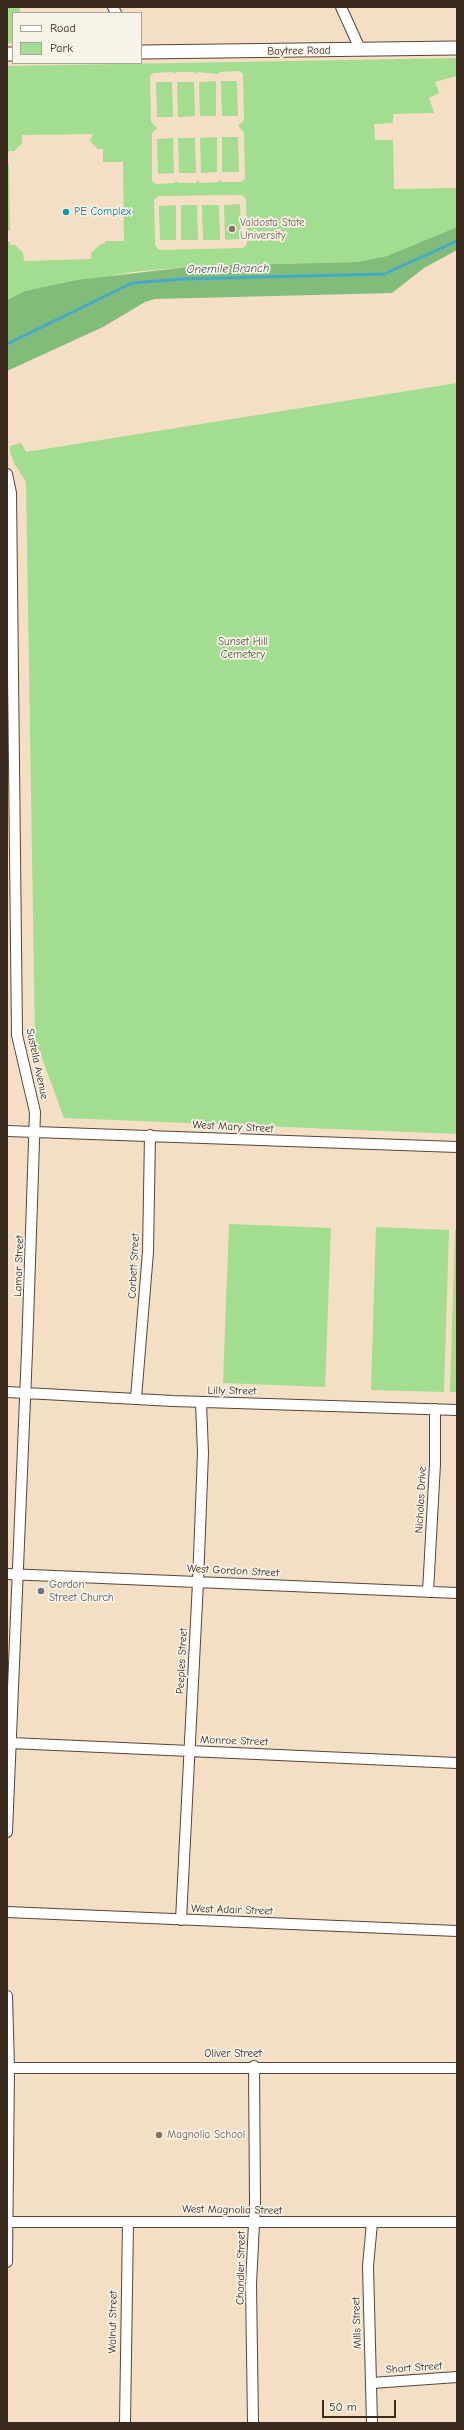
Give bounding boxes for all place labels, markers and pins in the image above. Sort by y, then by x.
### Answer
place label: PE Complex [74,205,131,219]
marker: PE Complex [61,207,71,217]
place label: Valdosta State University [240,216,305,242]
marker: Valdosta State University [227,224,237,234]
place label: Gordon Street Church [49,1578,114,1604]
marker: Gordon Street Church [36,1586,46,1596]
place label: Magnolia School [167,2128,245,2142]
marker: Magnolia School [154,2130,164,2140]

